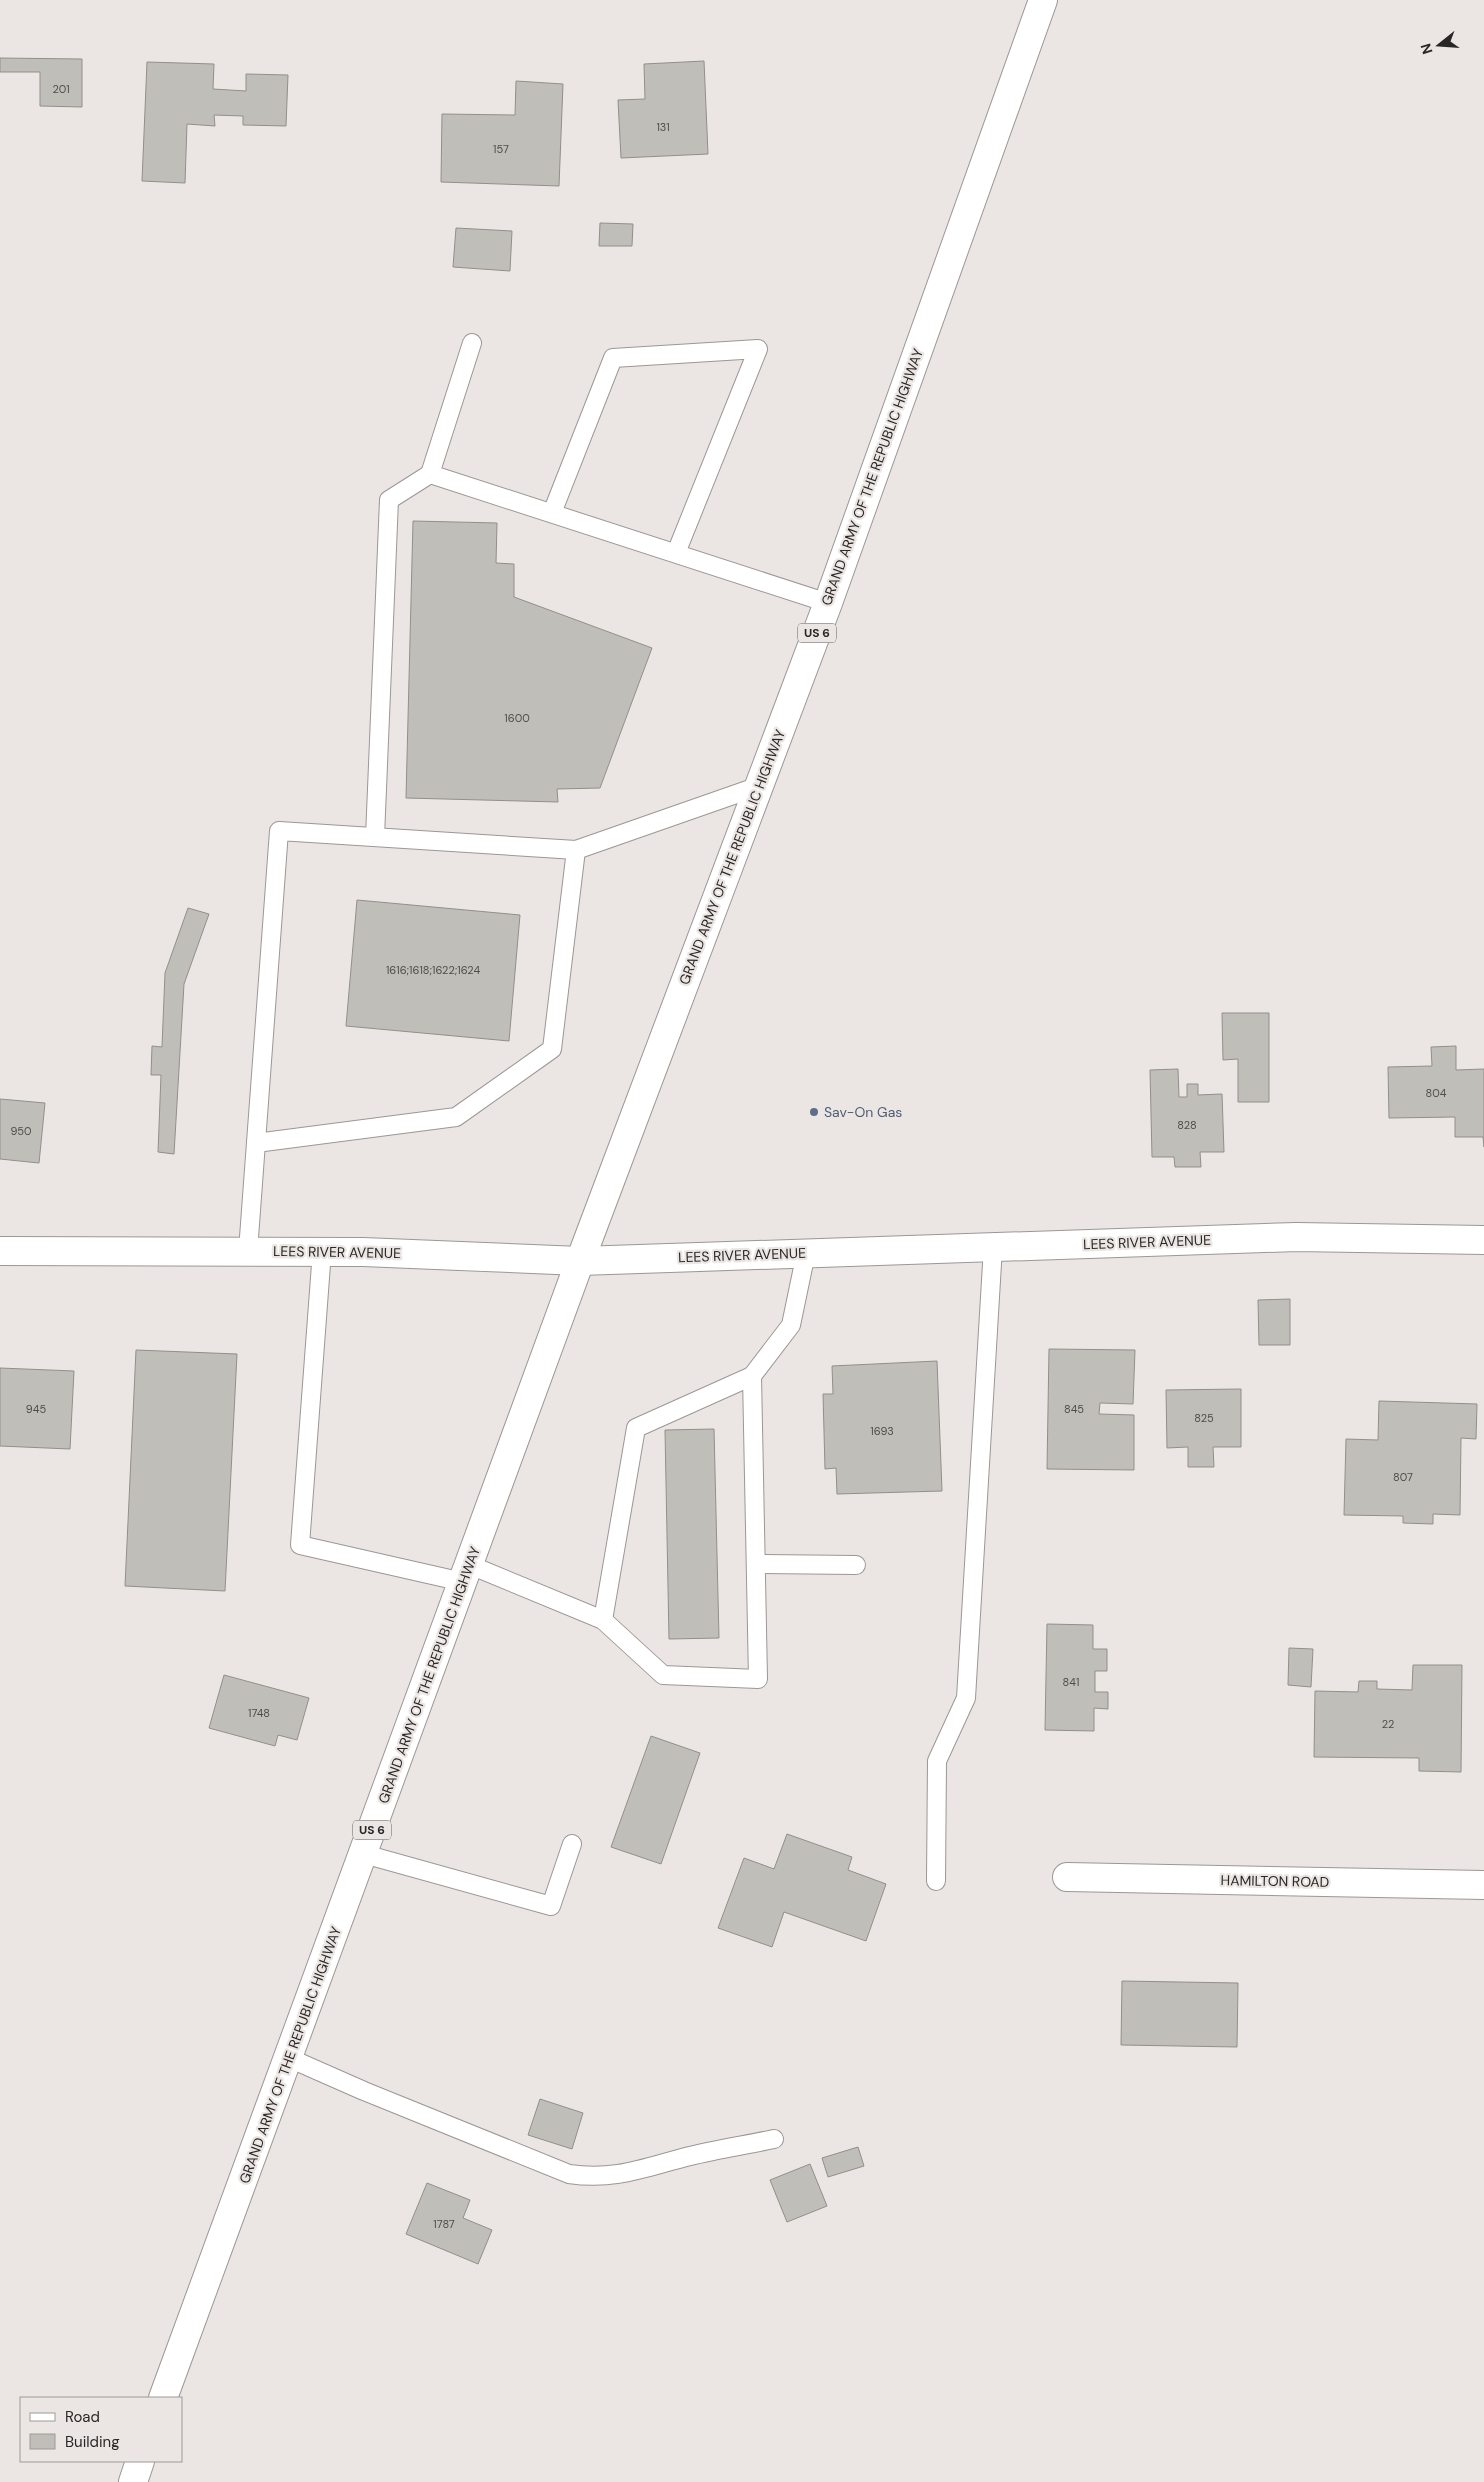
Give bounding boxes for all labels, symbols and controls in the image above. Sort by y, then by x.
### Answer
north arrow [1414,20,1464,70]
text: N [1416,41,1437,56]
house number: 201 [52,82,70,96]
house number: 131 [656,120,670,134]
house number: 157 [493,142,509,156]
street label: GRAND ARMY OF THE REPUBLIC HIGHWAY [817,346,927,608]
road number: US 6 [798,624,836,642]
house number: 1600 [504,711,530,725]
street label: GRAND ARMY OF THE REPUBLIC HIGHWAY [675,727,789,987]
house number: 1616;1618;1622;1624 [386,963,480,977]
house number: 804 [1426,1086,1447,1100]
place label: Sav-On Gas [824,1103,902,1121]
marker: Sav-On Gas [808,1106,820,1118]
house number: 828 [1177,1118,1197,1132]
house number: 950 [10,1124,32,1138]
street label: LEES RIVER AVENUE [1083,1231,1211,1253]
street label: LEES RIVER AVENUE [273,1242,401,1262]
street label: LEES RIVER AVENUE [678,1244,806,1266]
house number: 945 [26,1402,46,1416]
house number: 845 [1064,1402,1084,1416]
house number: 825 [1194,1411,1214,1425]
house number: 1693 [870,1424,894,1438]
house number: 807 [1393,1470,1413,1484]
street label: GRAND ARMY OF THE REPUBLIC HIGHWAY [374,1544,484,1806]
house number: 841 [1063,1675,1079,1689]
house number: 1748 [248,1706,270,1720]
house number: 22 [1382,1717,1394,1731]
road number: US 6 [353,1820,391,1840]
street label: HAMILTON ROAD [1221,1871,1329,1891]
street label: GRAND ARMY OF THE REPUBLIC HIGHWAY [235,1924,345,2186]
house number: 1787 [433,2217,455,2231]
legend [20,2397,182,2462]
text: Road [65,2407,100,2427]
text: Building [65,2432,120,2452]

